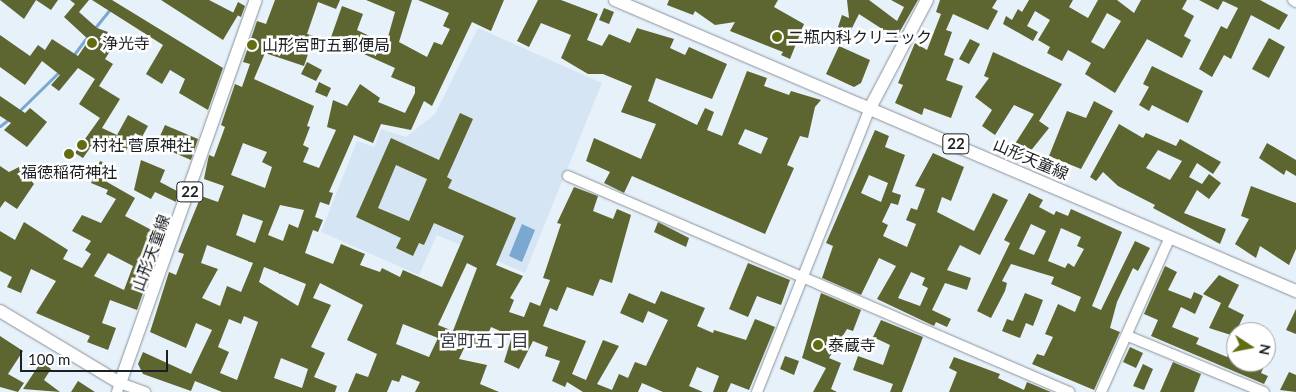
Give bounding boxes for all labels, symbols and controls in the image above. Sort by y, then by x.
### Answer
place label: 二瓶内科クリニック [788,27,932,47]
marker: 二瓶内科クリニック [770,30,784,44]
place label: 浄光寺 [102,33,150,53]
place label: 山形宮町五郵便局 [262,35,390,55]
marker: 浄光寺 [86,37,98,49]
marker: 山形宮町五郵便局 [246,39,258,51]
road number: 22 [942,132,970,156]
place label: 村社 菅原神社 [92,135,192,155]
street label: 山形天童線 [990,135,1072,183]
marker: 村社 菅原神社 [76,139,88,151]
marker: 福徳稲荷神社 [63,148,75,160]
place label: 福徳稲荷神社 [21,162,117,182]
road number: 22 [176,180,204,204]
street label: 山形天童線 [128,212,174,294]
north arrow [1226,322,1276,372]
district label: 宮町五丁目 [439,329,529,351]
place label: 泰蔵寺 [828,335,876,355]
marker: 泰蔵寺 [812,339,824,351]
scale bar [22,340,170,372]
text: N [1256,343,1275,357]
text: 100 m [28,350,70,368]

